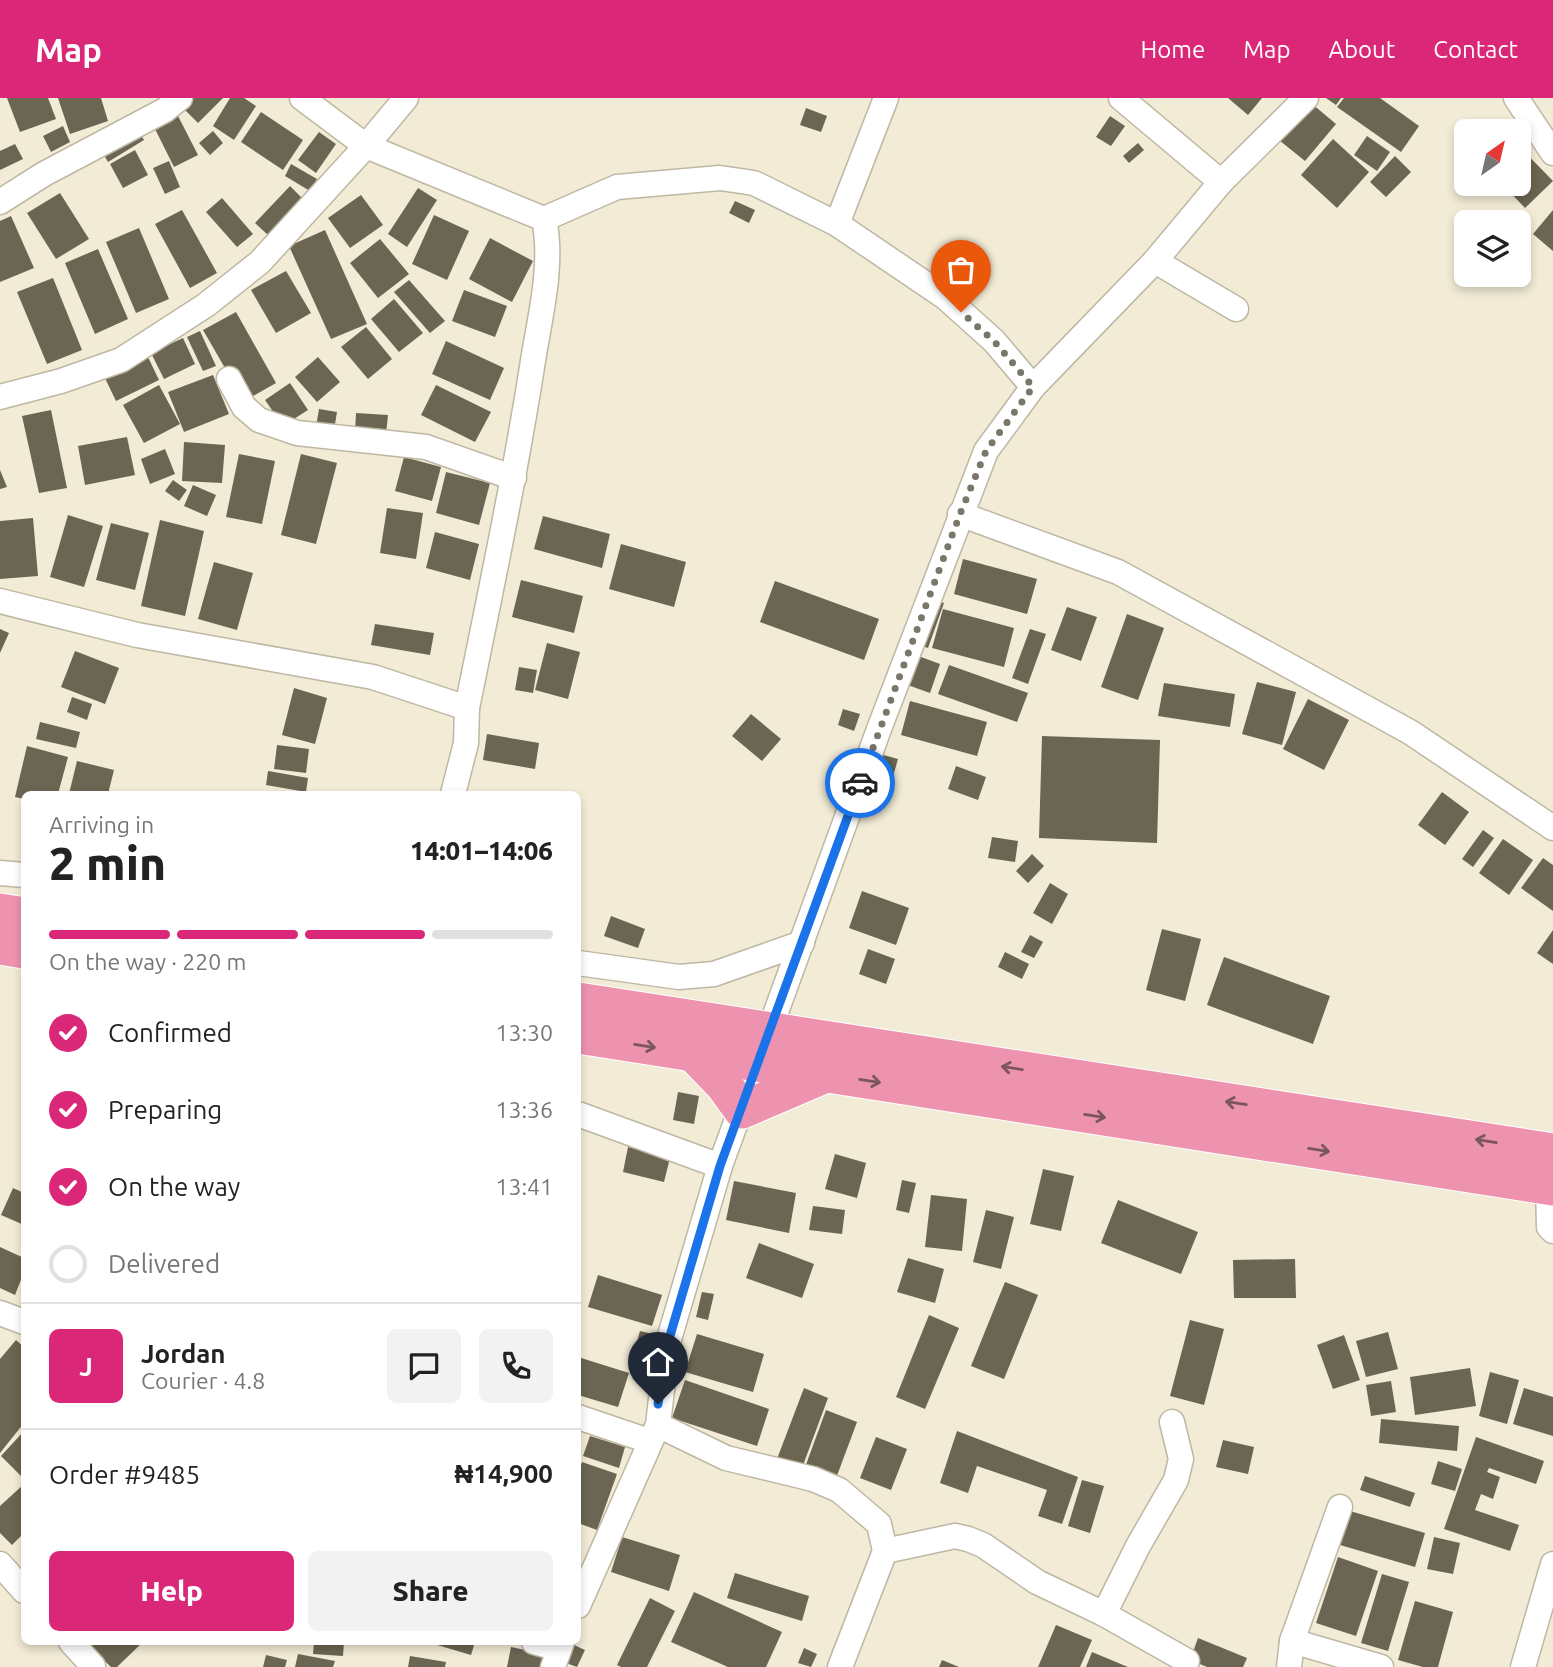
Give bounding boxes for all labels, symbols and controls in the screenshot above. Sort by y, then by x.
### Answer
text: Map [35,31,102,68]
text: Home [1140,36,1205,63]
text: Map [1243,36,1290,63]
text: About [1328,36,1395,63]
text: Contact [1433,36,1518,63]
north arrow [1454,119,1531,196]
map controls [1454,119,1531,287]
button: layers [1454,210,1531,287]
pin [931,240,991,312]
icon: bag [942,251,980,289]
courier [825,748,895,818]
icon: car [841,764,879,802]
text: Arriving in [49,812,154,837]
text: 14:01–14:06 [410,836,553,865]
text: 2 min [49,837,166,889]
text: On the way · 220 m [49,949,246,974]
icon: check [49,1014,87,1052]
text: Confirmed [108,1018,232,1047]
text: 13:30 [495,1020,553,1045]
one-way arrow [633,1040,656,1053]
one-way arrow [1001,1061,1024,1074]
one-way arrow [858,1075,881,1088]
icon: check [49,1091,87,1129]
text: Preparing [108,1095,222,1124]
one-way arrow [1226,1096,1248,1109]
text: 13:36 [495,1097,553,1122]
one-way arrow [1083,1109,1105,1122]
one-way arrow [1475,1134,1497,1147]
one-way arrow [1307,1144,1330,1157]
icon: check [49,1168,87,1206]
text: On the way [108,1172,240,1201]
text: 13:41 [495,1174,553,1199]
text: Delivered [108,1249,220,1278]
button: chat [387,1329,461,1403]
button: phone [479,1329,553,1403]
pin [628,1332,688,1404]
text: Jordan [141,1339,226,1368]
icon: home [639,1343,677,1381]
text: J [79,1352,93,1381]
text: Courier · 4.8 [141,1368,265,1393]
text: ₦14,900 [455,1459,553,1488]
text: Order #9485 [49,1460,200,1489]
button: Help [49,1551,294,1631]
button: Share [308,1551,553,1631]

